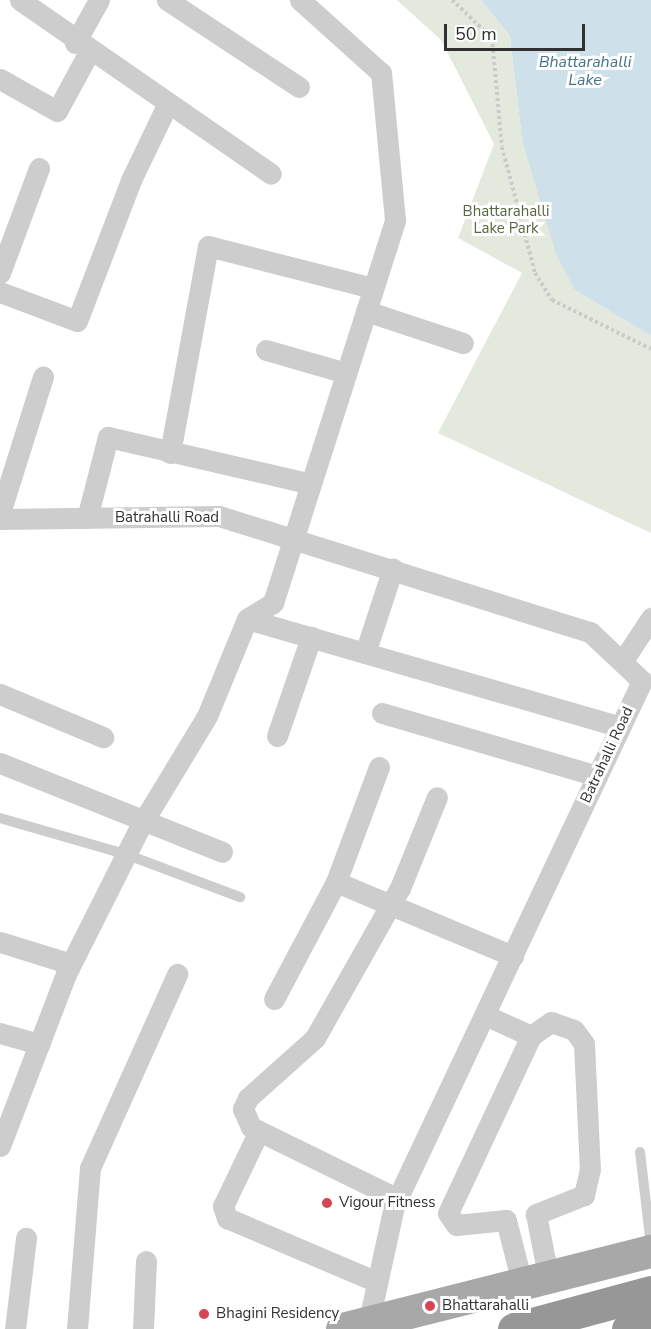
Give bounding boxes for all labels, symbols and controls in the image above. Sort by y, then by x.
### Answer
scale bar [447,12,588,50]
text: 50 m [455,22,497,46]
water label: Bhattarahalli Lake [539,52,631,90]
park label: Bhattarahalli Lake Park [463,202,549,237]
street label: Batrahalli Road [115,509,219,527]
street label: Batrahalli Road [577,704,637,806]
place label: Vigour Fitness [339,1194,435,1212]
marker: Vigour Fitness [320,1196,334,1210]
place label: Bhattarahalli [442,1297,529,1315]
marker: Bhattarahalli [423,1299,437,1313]
place label: Bhagini Residency [216,1305,339,1323]
marker: Bhagini Residency [197,1307,211,1321]

